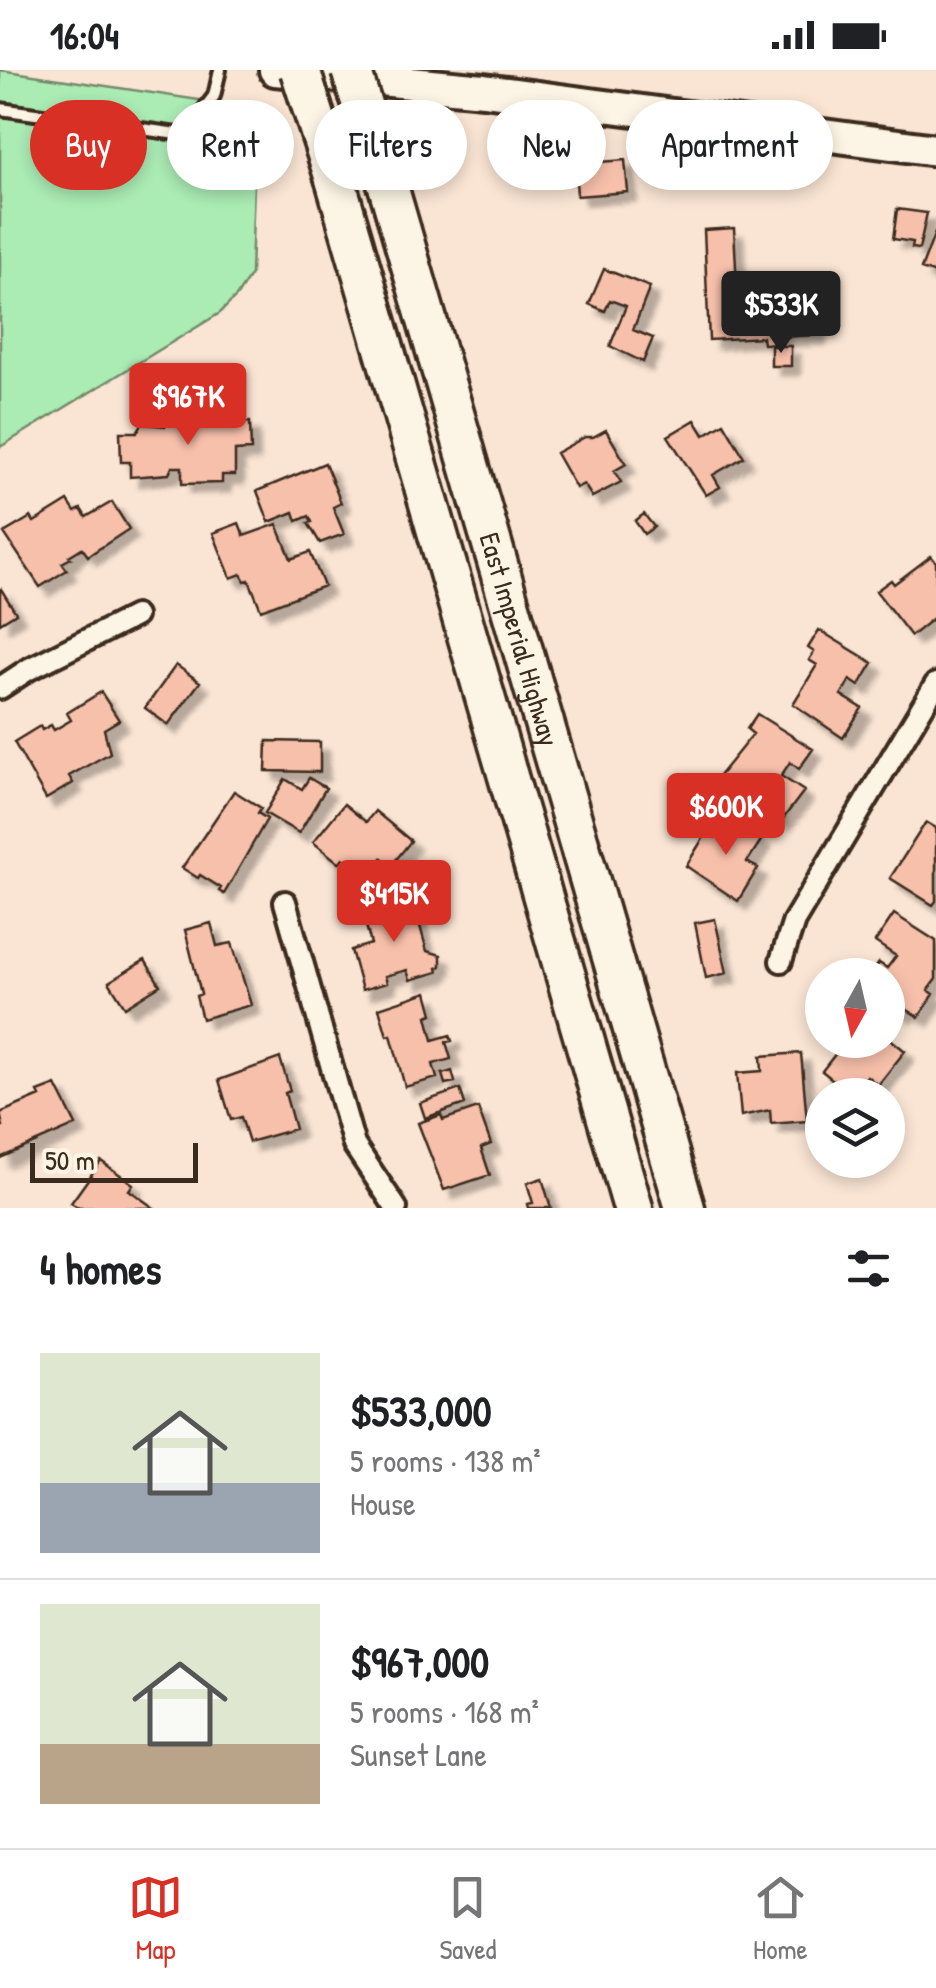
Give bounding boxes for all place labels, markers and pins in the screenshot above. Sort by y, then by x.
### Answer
pin: $533K [711,271,851,356]
pin: $967K [118,363,258,448]
pin: $600K [656,773,796,858]
pin: $415K [324,860,464,945]

